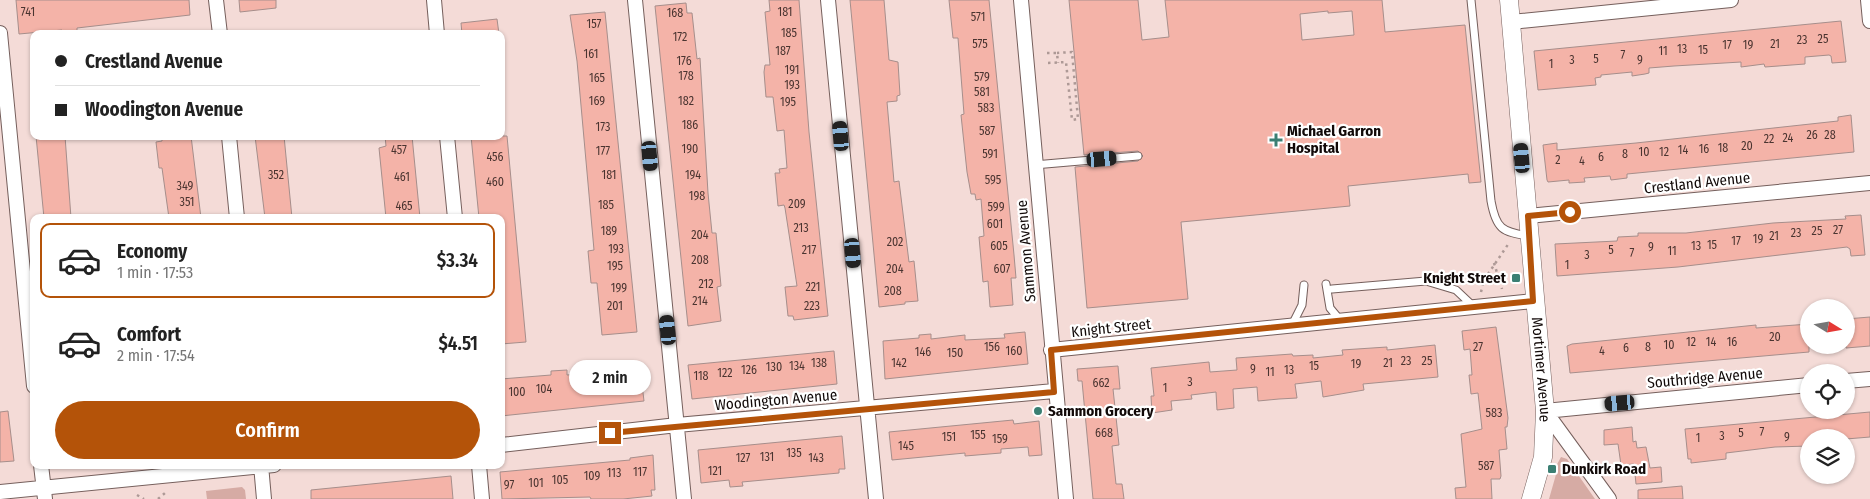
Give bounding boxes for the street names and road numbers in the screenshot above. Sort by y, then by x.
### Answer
street label: Crestland Avenue [1643,168,1751,198]
street label: Sammon Avenue [1013,199,1039,303]
street label: Knight Street [1070,315,1152,341]
street label: Mortimer Avenue [1528,316,1554,422]
street label: Southridge Avenue [1646,364,1764,392]
street label: Woodington Avenue [714,386,838,414]

